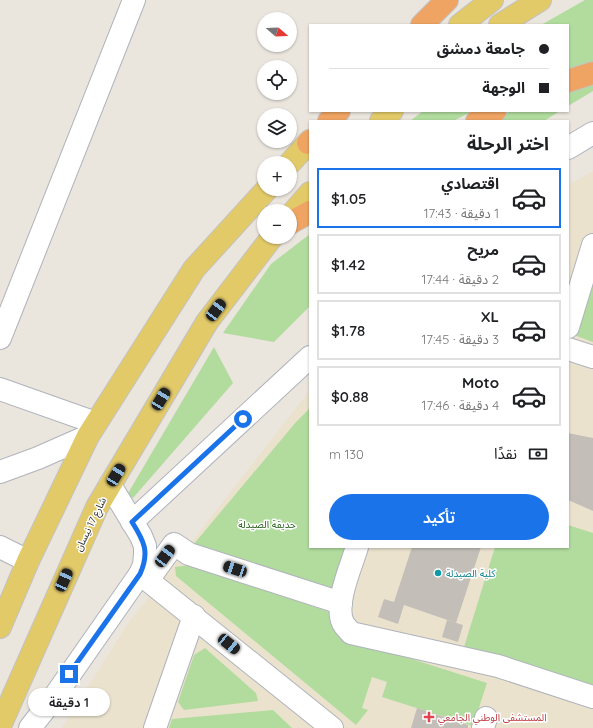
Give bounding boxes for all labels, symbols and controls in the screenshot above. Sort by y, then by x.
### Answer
north arrow [257,12,297,52]
map controls [257,12,297,244]
text: جامعة دمشق [437,39,525,58]
button: locate [257,60,297,100]
text: الوجهة [482,78,525,97]
button: layers [257,108,297,148]
text: اختر الرحلة [467,132,549,155]
button: + [257,156,297,196]
text: اقتصادي [441,174,499,193]
icon: car [511,180,547,216]
text: $1.05 [331,189,367,208]
button: − [257,204,297,244]
text: 1 دقيقة · 17:43 [424,205,499,221]
text: مريح [467,240,499,259]
icon: car [511,246,547,282]
text: $1.42 [331,255,365,274]
text: 2 دقيقة · 17:44 [421,271,499,287]
car [204,297,228,323]
text: XL [481,307,499,326]
icon: car [511,312,547,348]
text: $1.78 [331,321,365,340]
text: 3 دقيقة · 17:45 [421,331,499,347]
text: Moto [462,373,499,392]
icon: car [511,378,547,414]
car [150,386,172,412]
text: $0.88 [331,387,369,406]
text: 4 دقيقة · 17:46 [422,397,499,413]
route start [234,410,252,428]
icon: cash [527,443,549,465]
text: نقدًا [494,444,517,463]
text: 130 m [329,446,364,462]
car [105,462,127,488]
button: تأكيد [329,494,549,540]
street label: شارع 17 نيسان [72,495,110,554]
park label: حديقة الصيدلة [238,518,296,531]
car [153,543,177,569]
car [222,560,248,578]
car [54,567,74,593]
place label: كلية الصيدلة [446,567,496,580]
marker: كلية الصيدلة [433,568,443,578]
car [216,632,242,656]
route end [60,665,78,683]
callout: 1 دقيقة [28,688,110,716]
text: 1 دقيقة [49,694,89,710]
marker: المستشفى الوطني الجامعي [423,711,435,723]
place label: المستشفى الوطني الجامعي [438,711,547,725]

